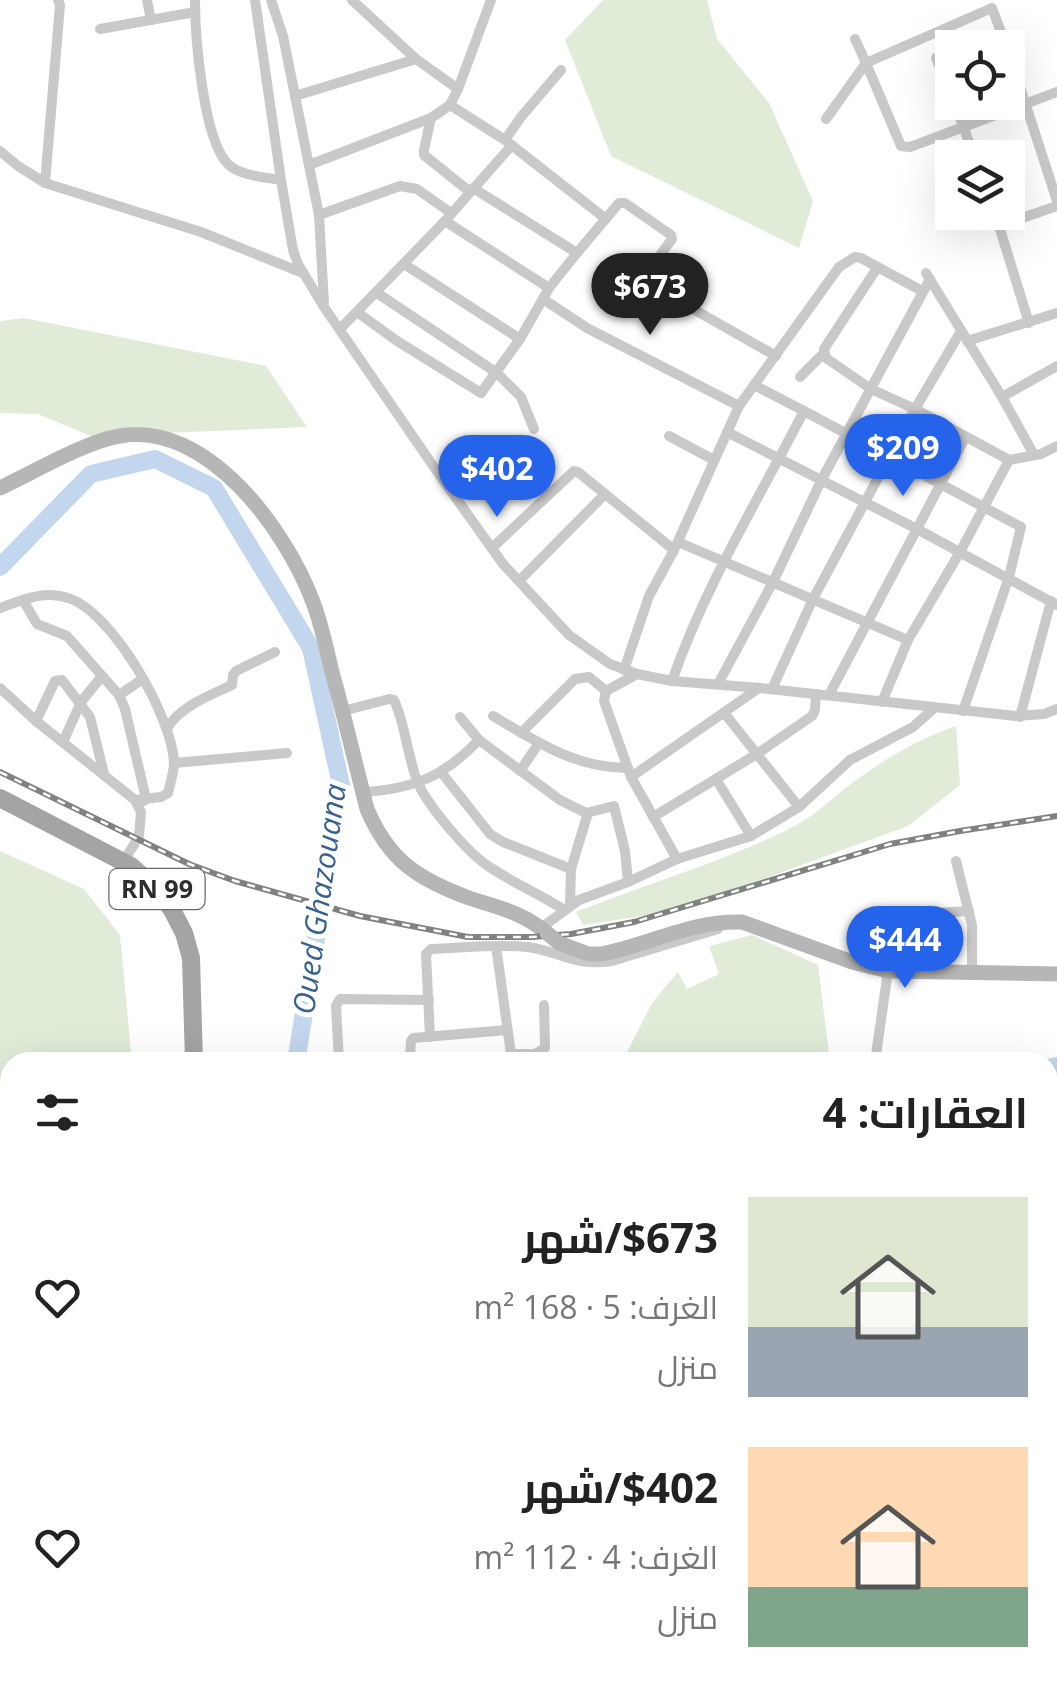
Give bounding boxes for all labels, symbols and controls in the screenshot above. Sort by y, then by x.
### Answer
map controls [935,30,1025,230]
button: locate [935,30,1025,120]
button: layers [935,140,1025,230]
pin: $673 [591,253,709,338]
text: $673 [613,264,687,307]
pin: $209 [844,414,962,499]
text: $209 [866,425,940,468]
pin: $402 [438,435,556,520]
text: $402 [460,446,534,489]
water label: Oued Ghazouana [282,781,355,1017]
road number: RN 99 [110,869,204,909]
pin: $444 [846,906,964,991]
text: $444 [868,917,942,960]
text: العقارات: 4 [823,1083,1028,1140]
icon: filters [30,1085,85,1140]
text: $673/شهر [522,1208,718,1265]
icon: home [828,1237,948,1357]
icon: heart [30,1270,85,1325]
text: الغرف: 5 · 168 m² [474,1285,718,1328]
text: منزل [657,1345,718,1388]
text: $402/شهر [522,1458,718,1515]
icon: home [828,1487,948,1607]
icon: heart [30,1520,85,1575]
text: الغرف: 4 · 112 m² [474,1535,718,1578]
text: منزل [657,1595,718,1638]

